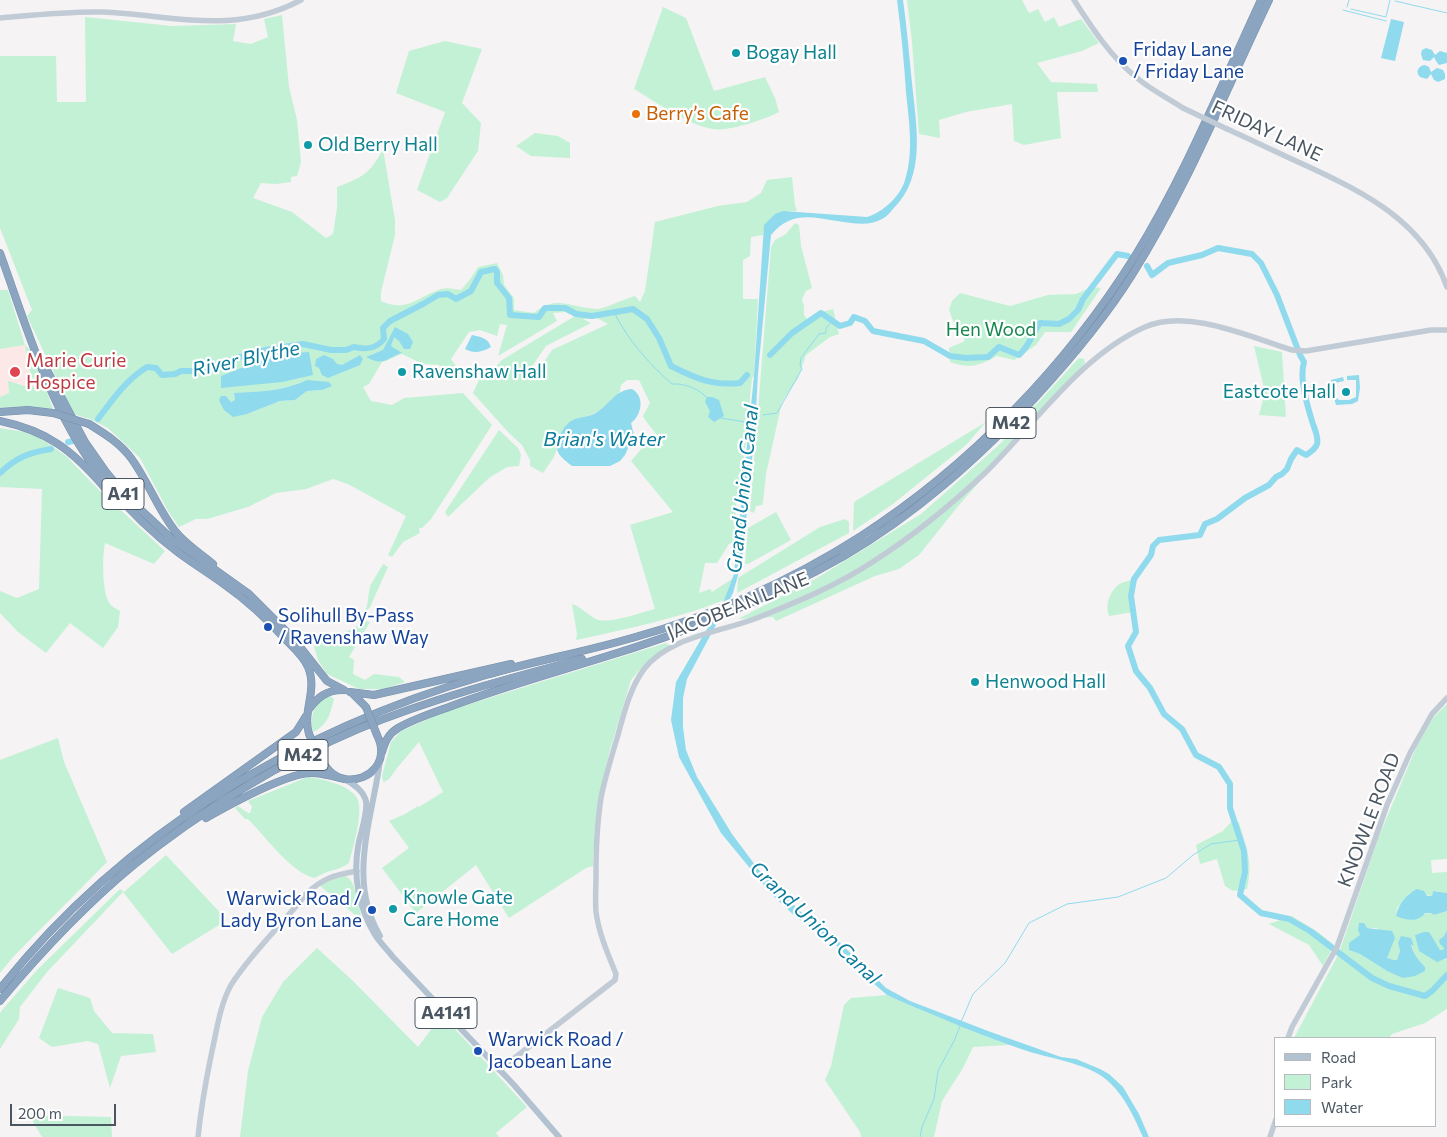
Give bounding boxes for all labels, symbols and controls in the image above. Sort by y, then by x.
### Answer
place label: Friday Lane / Friday Lane [1133,39,1244,83]
place label: Bogay Hall [746,42,837,64]
marker: Bogay Hall [730,47,742,59]
marker: Friday Lane / Friday Lane [1117,55,1129,67]
street label: FRIDAY LANE [1208,95,1326,167]
place label: Berry’s Cafe [646,103,749,125]
marker: Berry’s Cafe [630,108,642,120]
place label: Old Berry Hall [318,134,438,156]
marker: Old Berry Hall [302,139,314,151]
park label: Hen Wood [946,319,1036,341]
water label: River Blythe [190,336,302,382]
place label: Marie Curie Hospice [26,350,126,394]
place label: Ravenshaw Hall [412,361,547,383]
marker: Marie Curie Hospice [8,365,22,379]
marker: Ravenshaw Hall [396,366,408,378]
place label: Eastcote Hall [1223,381,1336,403]
marker: Eastcote Hall [1340,386,1352,398]
water label: Grand Union Canal [722,404,764,574]
road number: M42 [986,408,1036,438]
water label: Brian's Water [543,427,665,451]
road number: A41 [102,478,144,509]
street label: JACOBEAN LANE [664,567,812,645]
place label: Solihull By-Pass / Ravenshaw Way [278,605,429,649]
marker: Solihull By-Pass / Ravenshaw Way [262,621,274,633]
place label: Henwood Hall [985,671,1106,693]
marker: Henwood Hall [969,676,981,688]
road number: M42 [278,740,328,770]
street label: KNOWLE ROAD [1333,750,1405,890]
water label: Grand Union Canal [745,856,885,990]
place label: Knowle Gate Care Home [403,887,513,931]
place label: Warwick Road / Lady Byron Lane [220,888,362,932]
marker: Knowle Gate Care Home [387,903,399,915]
marker: Warwick Road / Lady Byron Lane [366,904,378,916]
road number: A4141 [415,998,477,1028]
place label: Warwick Road / Jacobean Lane [488,1029,624,1073]
legend [1274,1037,1437,1127]
marker: Warwick Road / Jacobean Lane [472,1045,484,1057]
text: Road [1321,1048,1356,1066]
text: Park [1321,1073,1352,1091]
scale bar [12,1094,119,1126]
text: Water [1321,1098,1363,1116]
text: 200 m [18,1104,62,1122]

